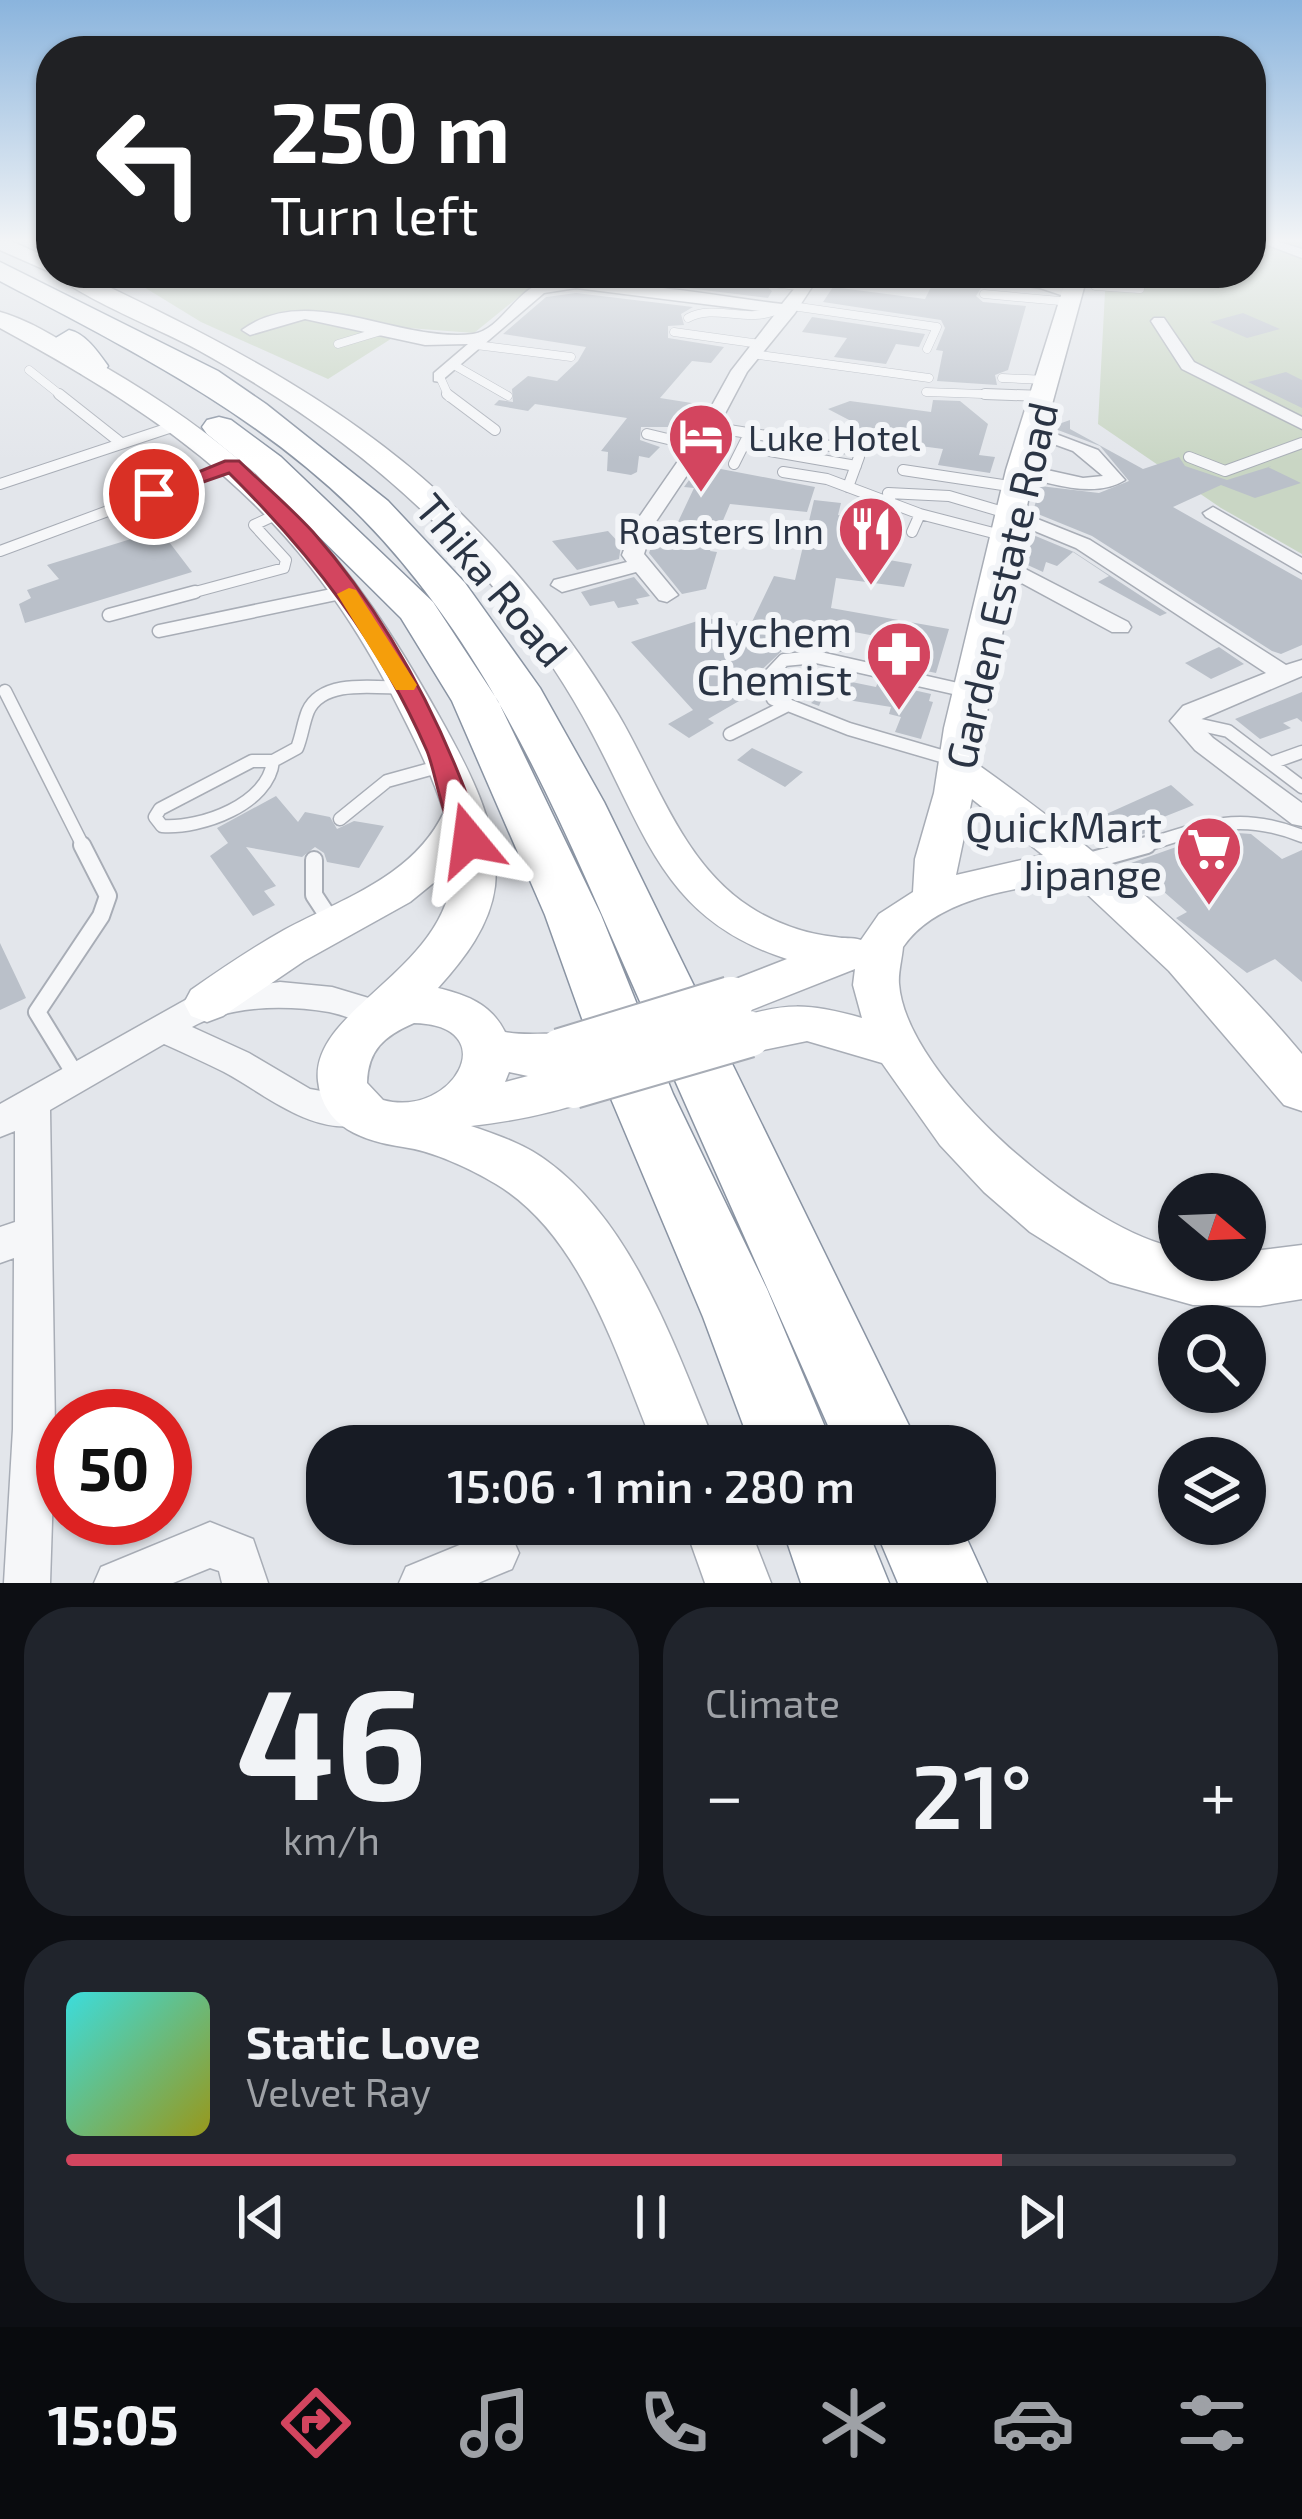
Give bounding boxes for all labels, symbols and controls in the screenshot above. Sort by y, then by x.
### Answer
text: 250 m [270,79,510,180]
icon: left [72,84,228,240]
text: Turn left [270,181,479,246]
street label: Garden Estate Road [933,397,1067,773]
hotel icon: Luke Hotel [666,401,736,495]
place label: Luke Hotel [748,415,921,458]
pin [103,443,205,545]
icon: arrive [121,461,187,527]
street label: Thika Road [406,483,580,675]
restaurant icon: Roasters Inn [836,494,906,588]
place label: Roasters Inn [618,508,824,551]
place label: Hychem Chemist [697,605,852,703]
pharmacy icon: Hychem Chemist [864,619,934,713]
position arrow [406,777,532,903]
place label: QuickMart Jipange [965,800,1162,898]
supermarket icon: QuickMart Jipange [1174,814,1244,908]
north arrow [1158,1173,1266,1281]
map controls [1158,1173,1266,1545]
button: search [1158,1305,1266,1413]
speed limit sign: 50 [36,1389,192,1545]
button: layers [1158,1437,1266,1545]
text: 15:06 · 1 min · 280 m [447,1458,855,1512]
text: 46 [236,1644,427,1831]
text: Climate [705,1679,840,1726]
text: 21° [911,1739,1032,1847]
text: − [705,1754,744,1833]
text: + [1200,1754,1236,1833]
text: km/h [283,1816,380,1863]
text: Static Love [246,2014,481,2068]
text: Velvet Ray [246,2068,431,2115]
icon: previous [228,2184,294,2250]
icon: pause [618,2184,684,2250]
icon: next [1008,2184,1074,2250]
icon: directions [274,2381,358,2465]
icon: music [453,2381,537,2465]
icon: phone [632,2381,716,2465]
icon: climate [812,2381,896,2465]
icon: car [991,2381,1075,2465]
icon: filters [1170,2381,1254,2465]
text: 15:05 [48,2391,179,2456]

